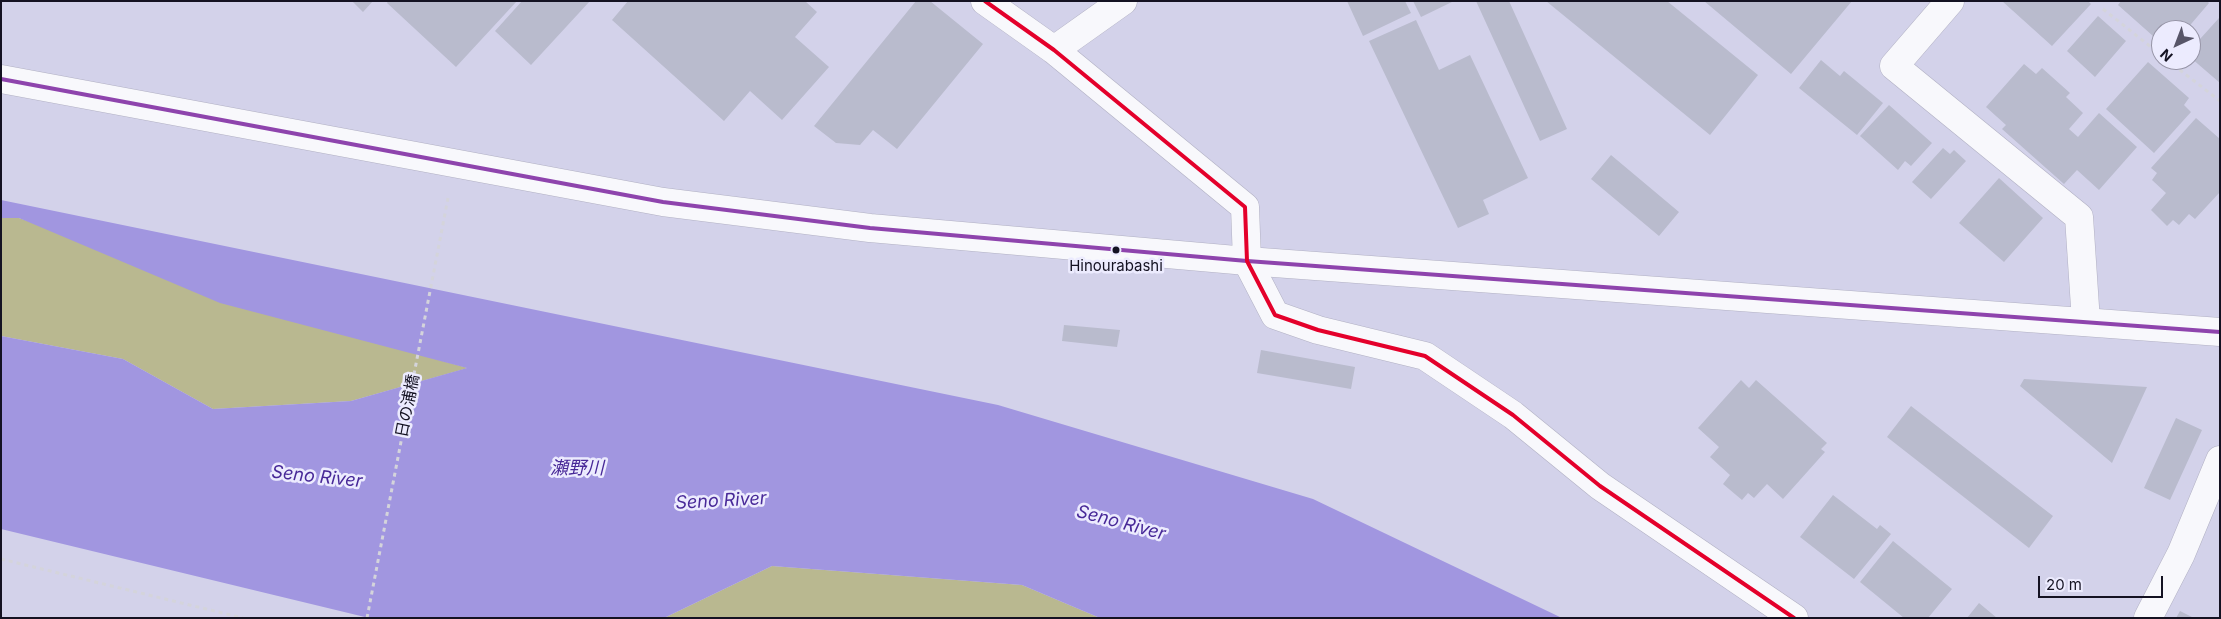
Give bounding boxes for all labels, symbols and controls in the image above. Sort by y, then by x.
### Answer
north arrow [2151,20,2201,70]
text: N [2156,46,2176,65]
marker: Hinourabashi [1111,245,1121,255]
place label: Hinourabashi [1069,257,1163,275]
street label: 日の浦橋 [392,373,424,439]
water label: 瀬野川 [550,458,604,480]
water label: Seno River [270,461,364,493]
water label: Seno River [675,488,767,514]
water label: Seno River [1074,501,1168,545]
scale bar [2041,566,2166,598]
text: 20 m [2046,575,2082,594]

